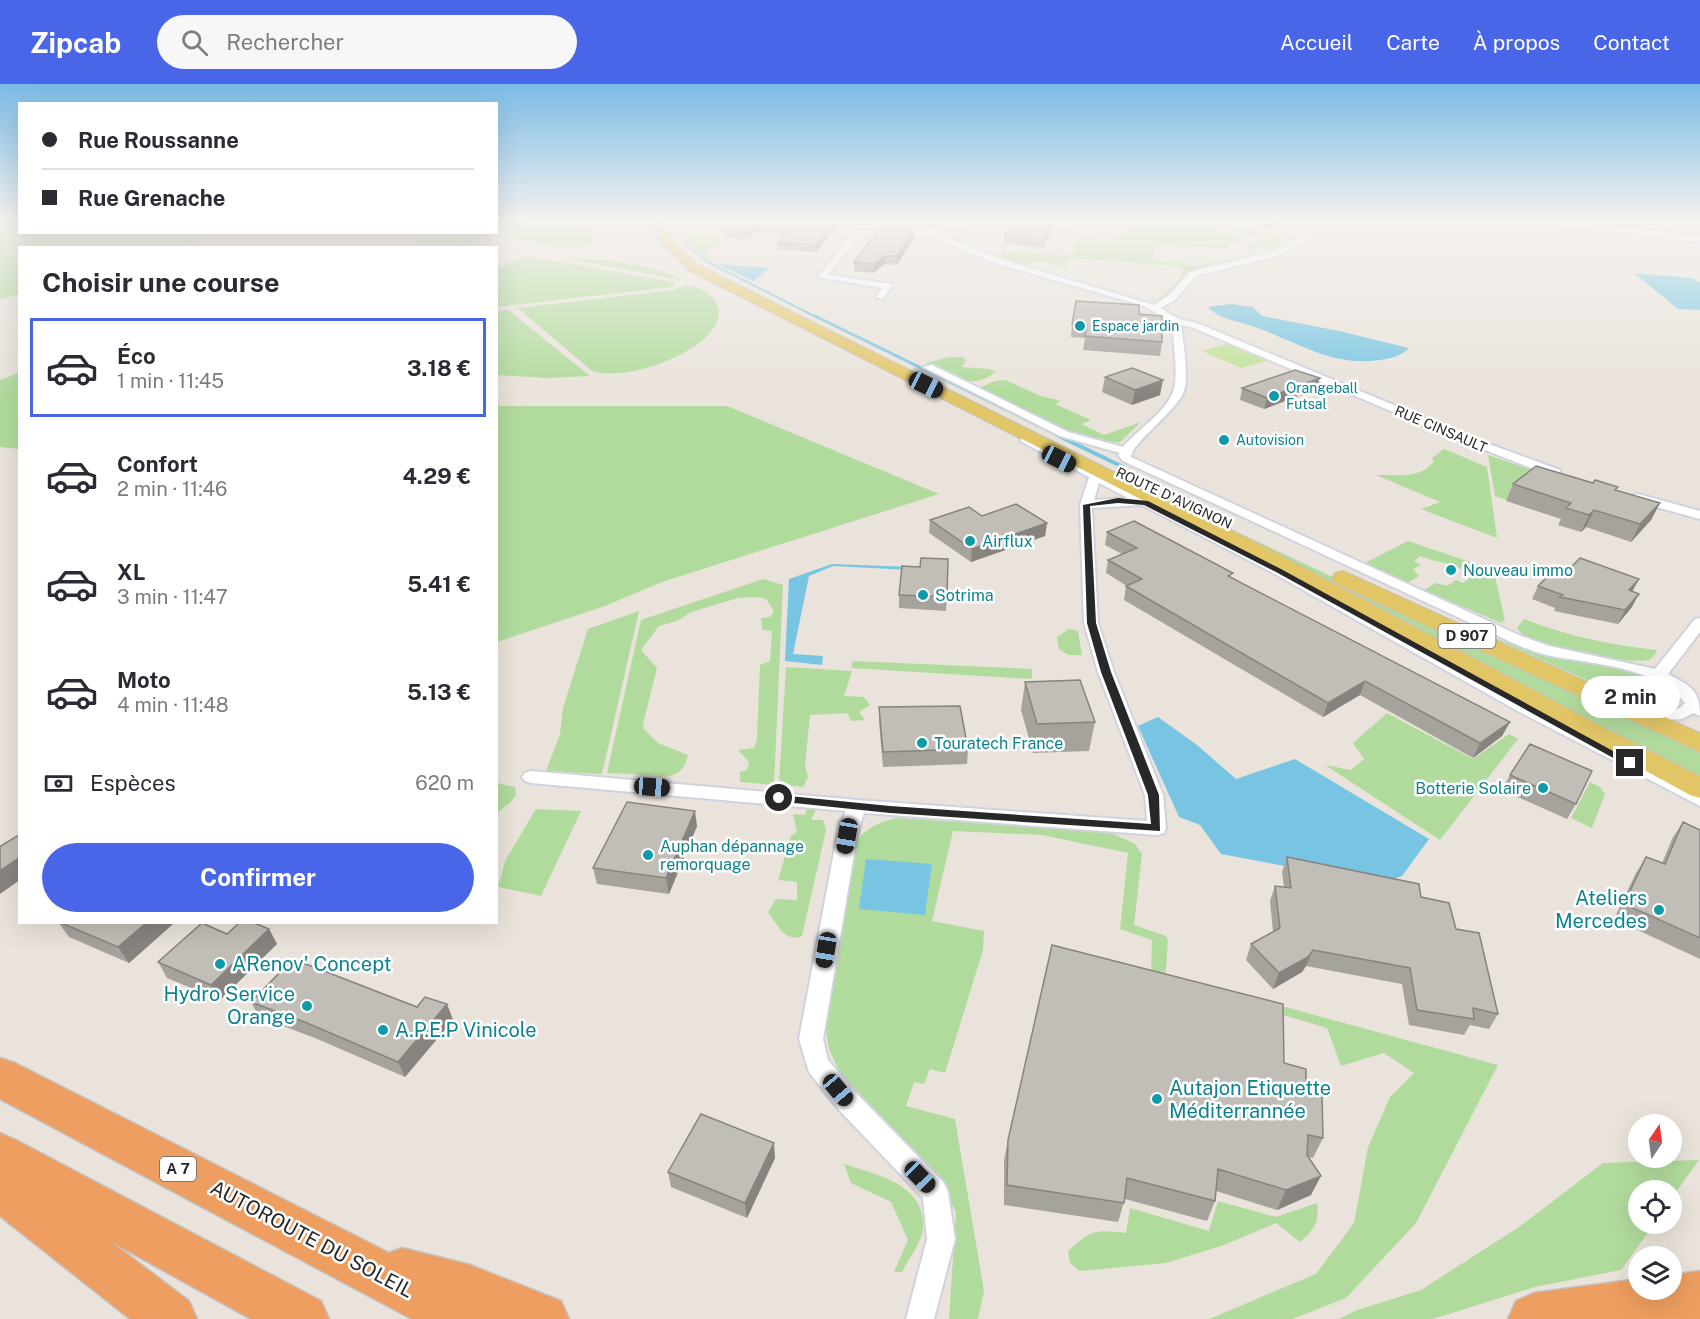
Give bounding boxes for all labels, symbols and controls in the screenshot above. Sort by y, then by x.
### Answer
search box [157,15,577,69]
text: Zipcab [30,26,121,59]
icon: search [178,26,211,59]
text: Rechercher [226,29,344,55]
text: Accueil [1280,30,1353,55]
text: Carte [1386,30,1440,55]
text: À propos [1473,30,1560,55]
text: Contact [1593,30,1670,55]
text: Rue Roussanne [78,127,239,153]
text: Rue Grenache [78,185,225,211]
text: Choisir une course [42,266,280,298]
place label: Espace jardin [1092,318,1179,334]
marker: Espace jardin [1073,319,1087,333]
icon: car [45,341,99,395]
text: Éco [117,343,156,369]
text: 3.18 € [407,355,471,381]
text: 1 min · 11:45 [117,369,224,393]
car [906,369,946,401]
place label: Orangeball Futsal [1286,380,1358,412]
marker: Orangeball Futsal [1267,389,1281,403]
street label: RUE CINSAULT [1392,402,1490,456]
place label: Autovision [1236,432,1304,448]
marker: Autovision [1217,433,1231,447]
car [1039,443,1079,475]
icon: car [45,449,99,503]
text: Confort [117,451,198,477]
text: 4.29 € [402,463,471,489]
street label: ROUTE D'AVIGNON [1113,464,1235,532]
text: 2 min · 11:46 [117,477,228,501]
place label: Airflux [982,532,1033,551]
marker: Airflux [963,534,977,548]
icon: car [45,557,99,611]
text: XL [117,559,145,585]
place label: Nouveau immo [1463,561,1573,580]
marker: Nouveau immo [1444,563,1458,577]
text: 5.41 € [407,571,471,597]
text: 3 min · 11:47 [117,585,228,609]
place label: Sotrima [935,586,994,605]
marker: Sotrima [916,588,930,602]
road number: D 907 [1438,624,1496,648]
icon: car [45,665,99,719]
text: Moto [117,667,171,693]
callout: 2 min [1580,676,1680,718]
text: 5.13 € [407,679,471,705]
text: 2 min [1604,685,1657,709]
text: 4 min · 11:48 [117,693,229,717]
place label: Touratech France [934,734,1063,753]
marker: Touratech France [915,736,929,750]
route end [1616,749,1643,776]
icon: cash [42,767,75,800]
text: Espèces [90,770,176,796]
text: 620 m [415,771,474,795]
car [633,777,671,797]
place label: Botterie Solaire [1415,779,1531,798]
marker: Botterie Solaire [1536,781,1550,795]
route start [765,784,792,811]
car [835,817,859,855]
place label: Auphan dépannage remorquage [660,837,804,874]
button: Confirmer [42,843,474,912]
marker: Auphan dépannage remorquage [641,848,655,862]
place label: Ateliers Mercedes [1555,886,1647,933]
marker: Ateliers Mercedes [1652,903,1666,917]
car [814,931,838,969]
place label: ARenov' Concept [232,952,391,976]
marker: ARenov' Concept [213,957,227,971]
place label: Hydro Service Orange [163,982,295,1029]
marker: Hydro Service Orange [300,999,314,1013]
place label: A.P.E.P Vinicole [395,1018,537,1042]
marker: A.P.E.P Vinicole [376,1023,390,1037]
car [820,1070,856,1110]
place label: Autajon Etiquette Méditerrannée [1169,1076,1331,1123]
marker: Autajon Etiquette Méditerrannée [1150,1092,1164,1106]
north arrow [1628,1114,1682,1168]
map controls [1628,1114,1682,1300]
road number: A 7 [160,1157,196,1181]
car [901,1158,939,1196]
street label: AUTOROUTE DU SOLEIL [206,1175,418,1303]
button: locate [1628,1180,1682,1234]
button: layers [1628,1246,1682,1300]

